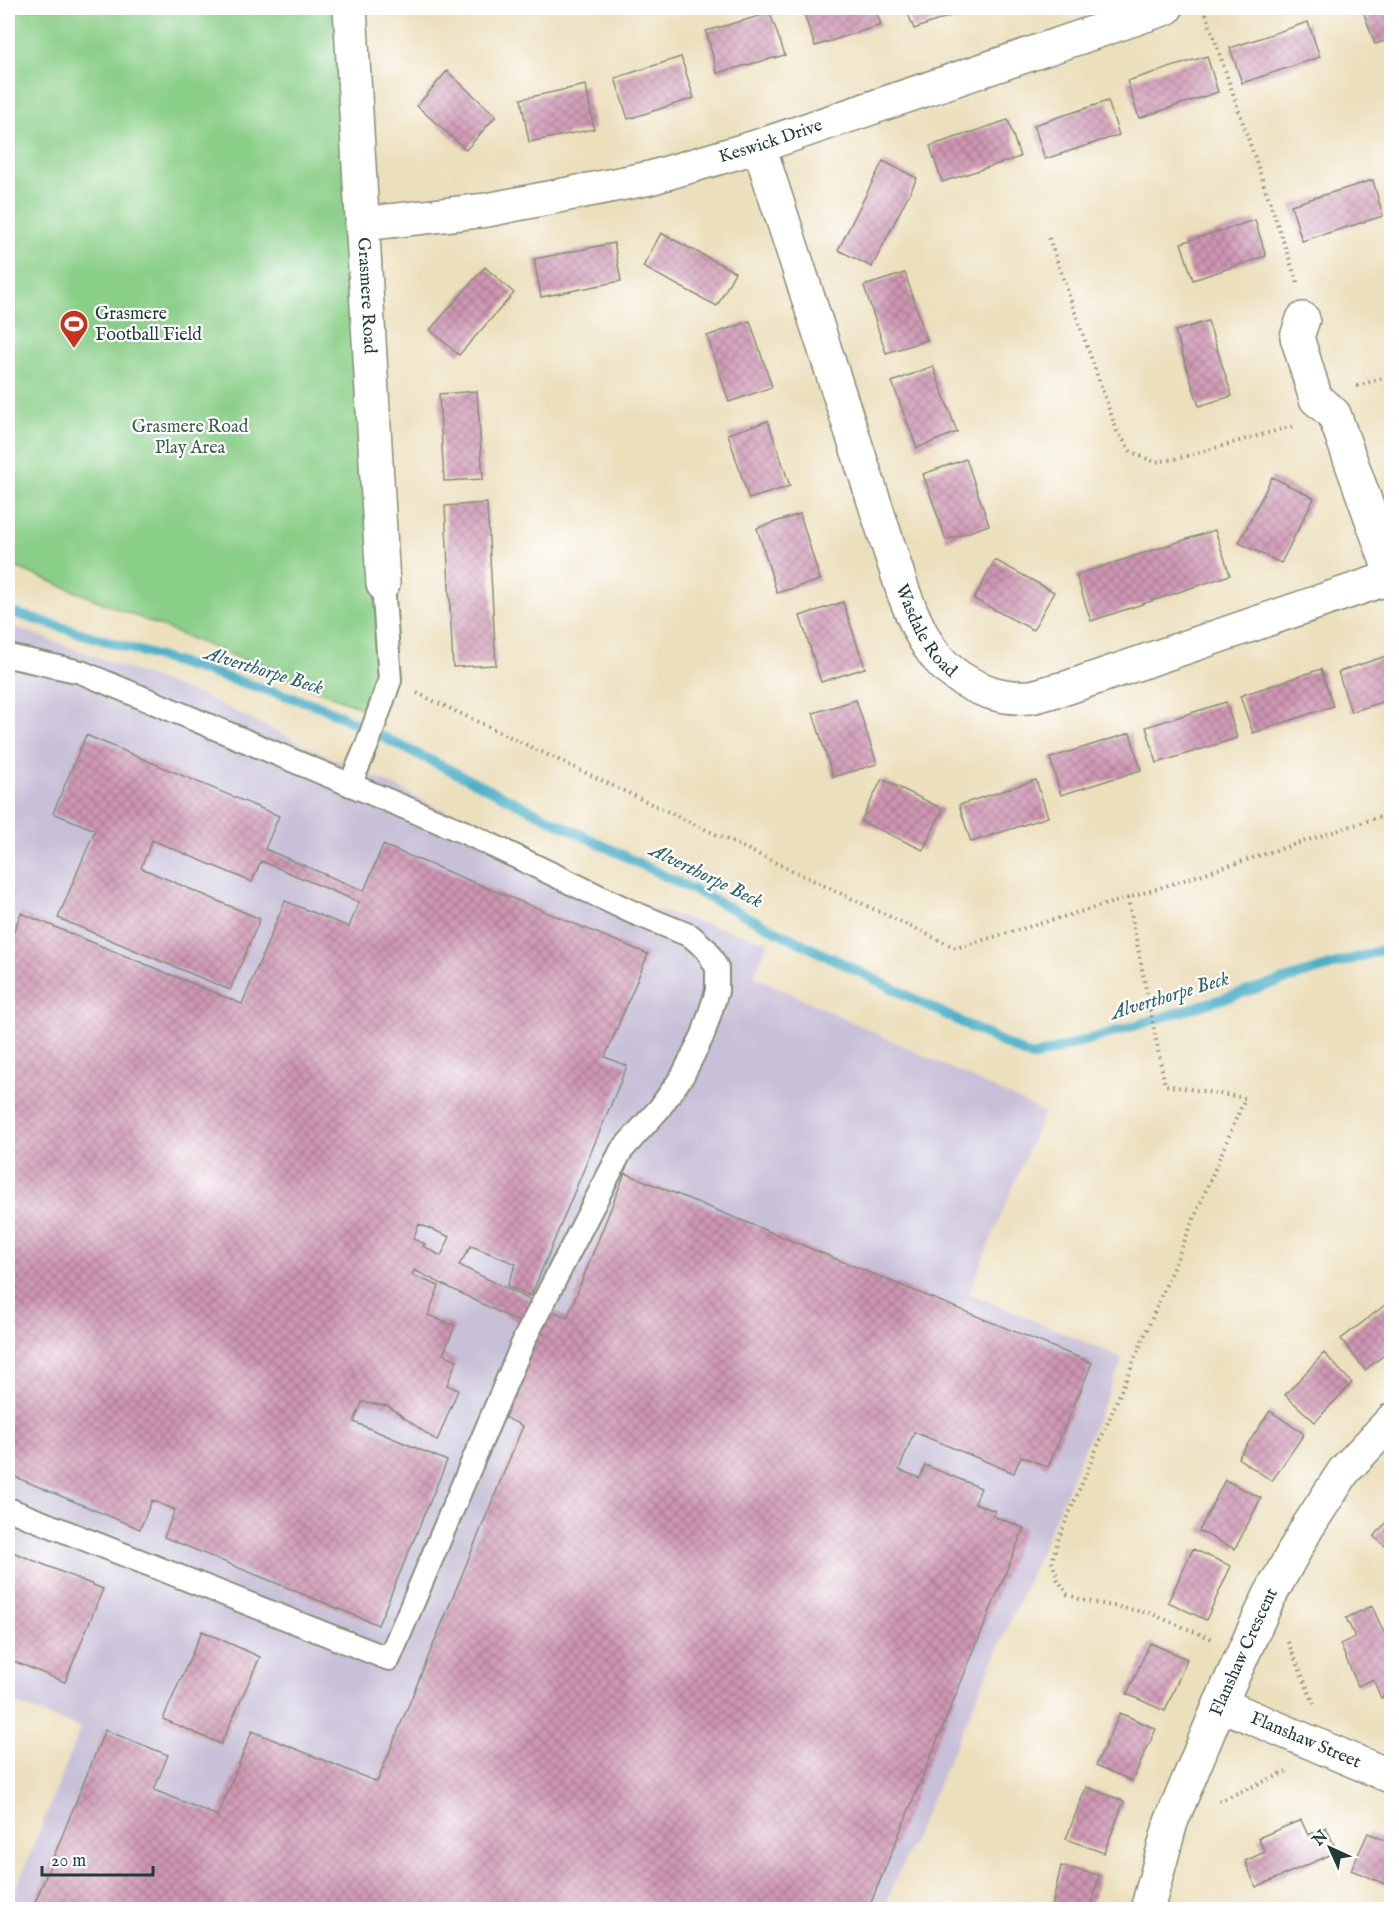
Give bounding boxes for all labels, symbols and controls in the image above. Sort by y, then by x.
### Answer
street label: Keswick Drive [716,114,825,169]
street label: Grasmere Road [352,237,381,355]
place label: Grasmere Football Field [95,303,202,347]
sports icon: Grasmere Football Field [58,308,90,350]
park label: Grasmere Road Play Area [132,416,249,460]
street label: Wasdale Road [890,581,962,683]
water label: Alverthorpe Beck [200,641,326,701]
water label: Alverthorpe Beck [644,837,767,914]
water label: Alverthorpe Beck [1106,966,1232,1026]
street label: Flanshaw Crescent [1205,1584,1283,1720]
street label: Flanshaw Street [1247,1707,1364,1774]
north arrow [1300,1818,1360,1878]
text: N [1308,1827,1333,1851]
scale bar [42,1839,153,1877]
text: 20 m [51,1850,86,1873]

